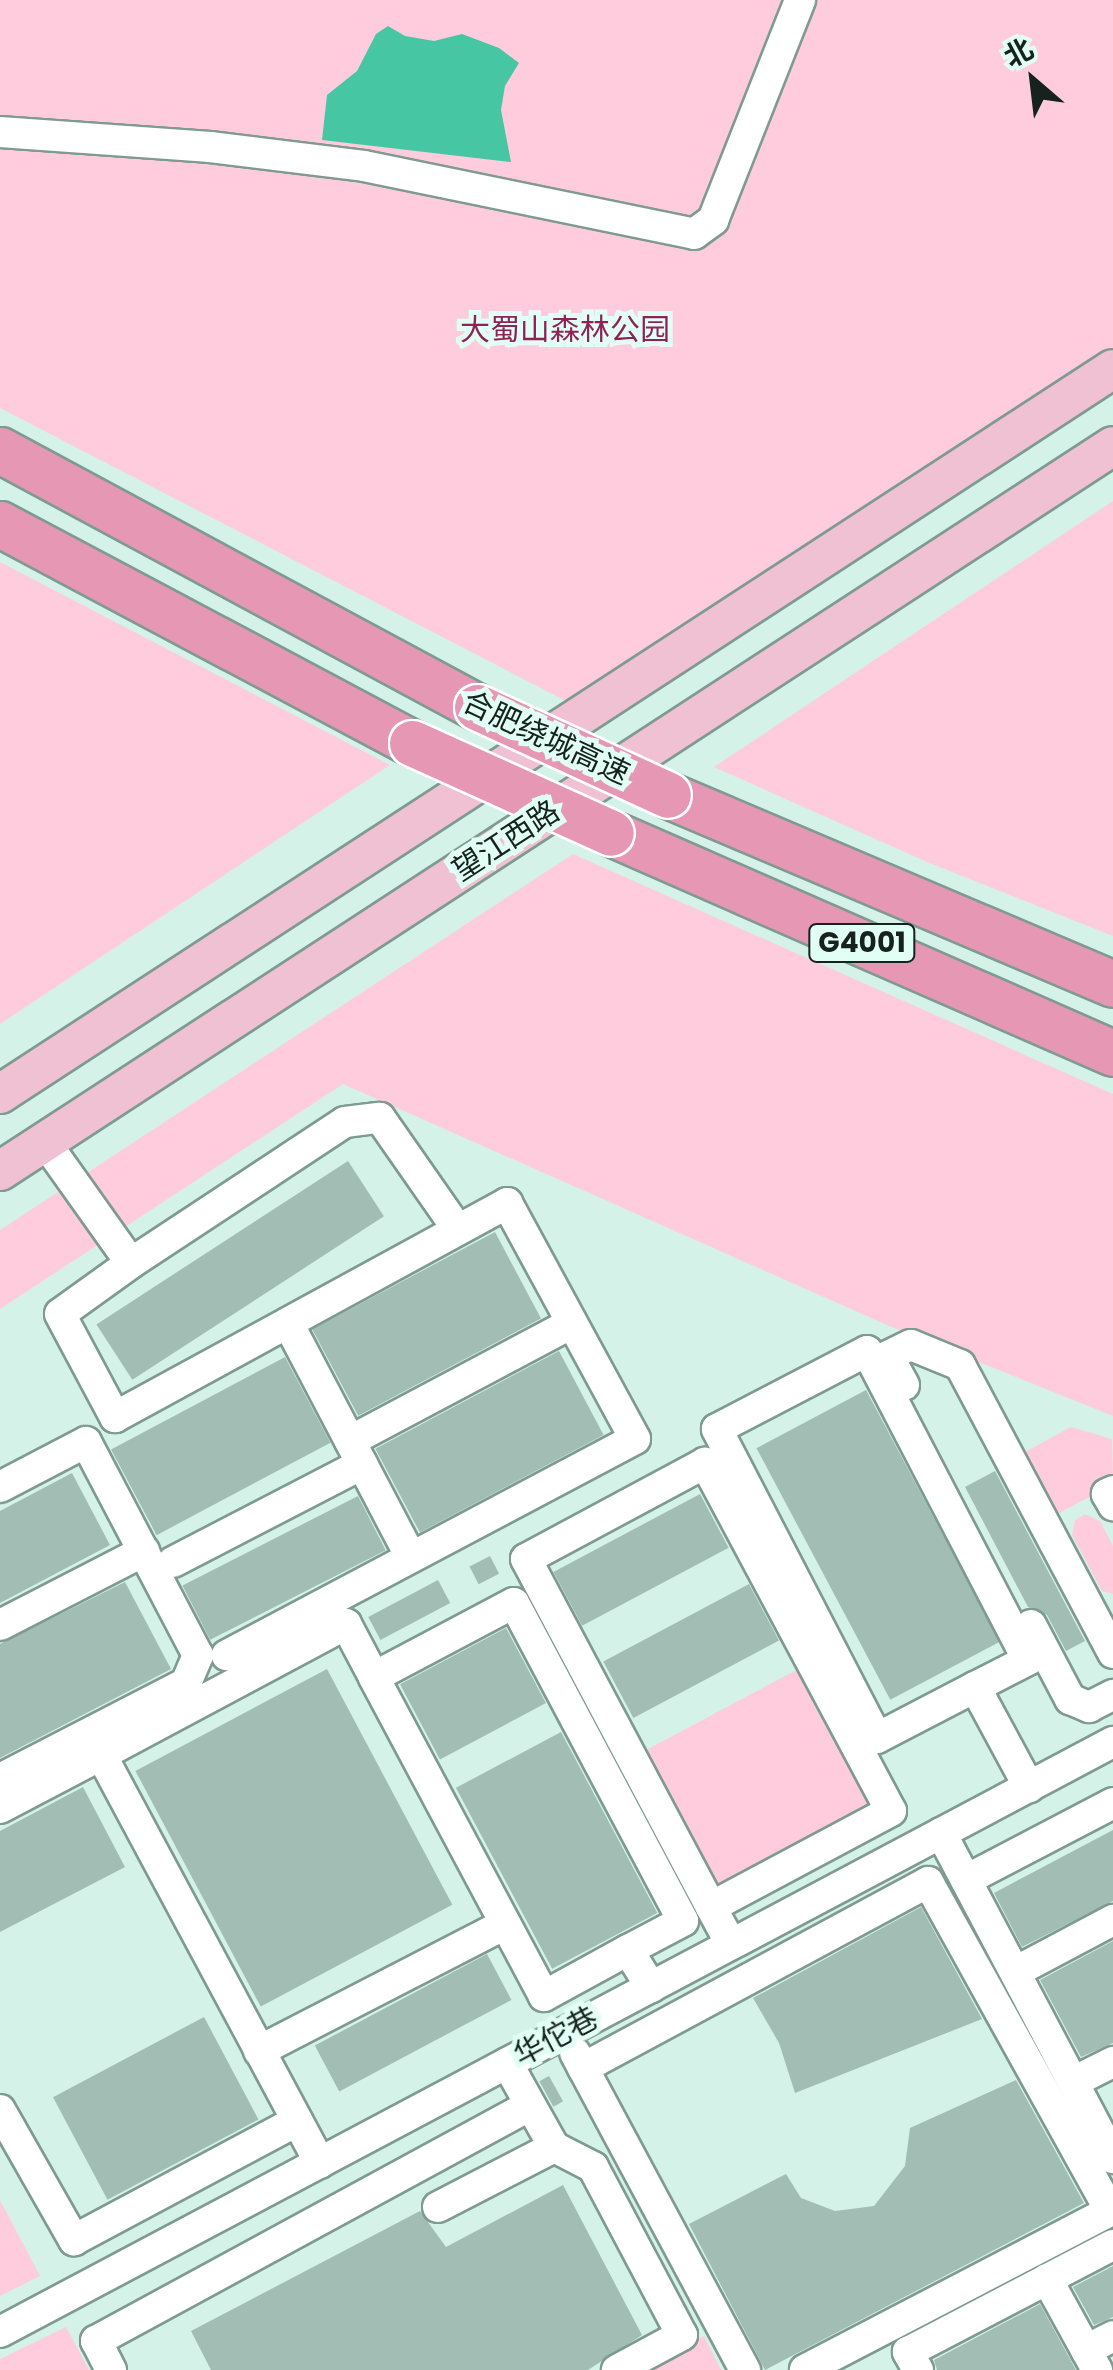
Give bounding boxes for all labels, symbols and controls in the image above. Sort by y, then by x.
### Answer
text: 北 [997,29,1040,77]
north arrow [983,30,1083,130]
park label: 大蜀山森林公园 [460,312,670,348]
street label: 合肥绕城高速 [457,684,635,792]
street label: 望江西路 [446,793,566,889]
road number: G4001 [807,920,917,966]
street label: 华佗巷 [508,2000,604,2074]

